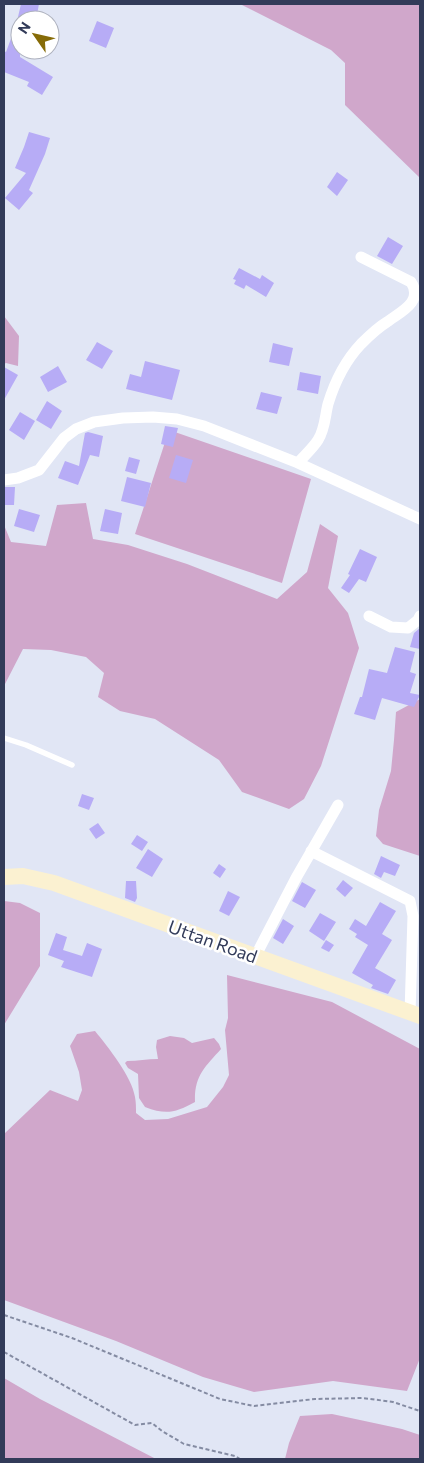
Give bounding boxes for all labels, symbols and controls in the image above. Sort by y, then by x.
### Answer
north arrow [10,10,60,60]
text: N [14,18,34,37]
street label: Uttan Road [165,915,261,967]

